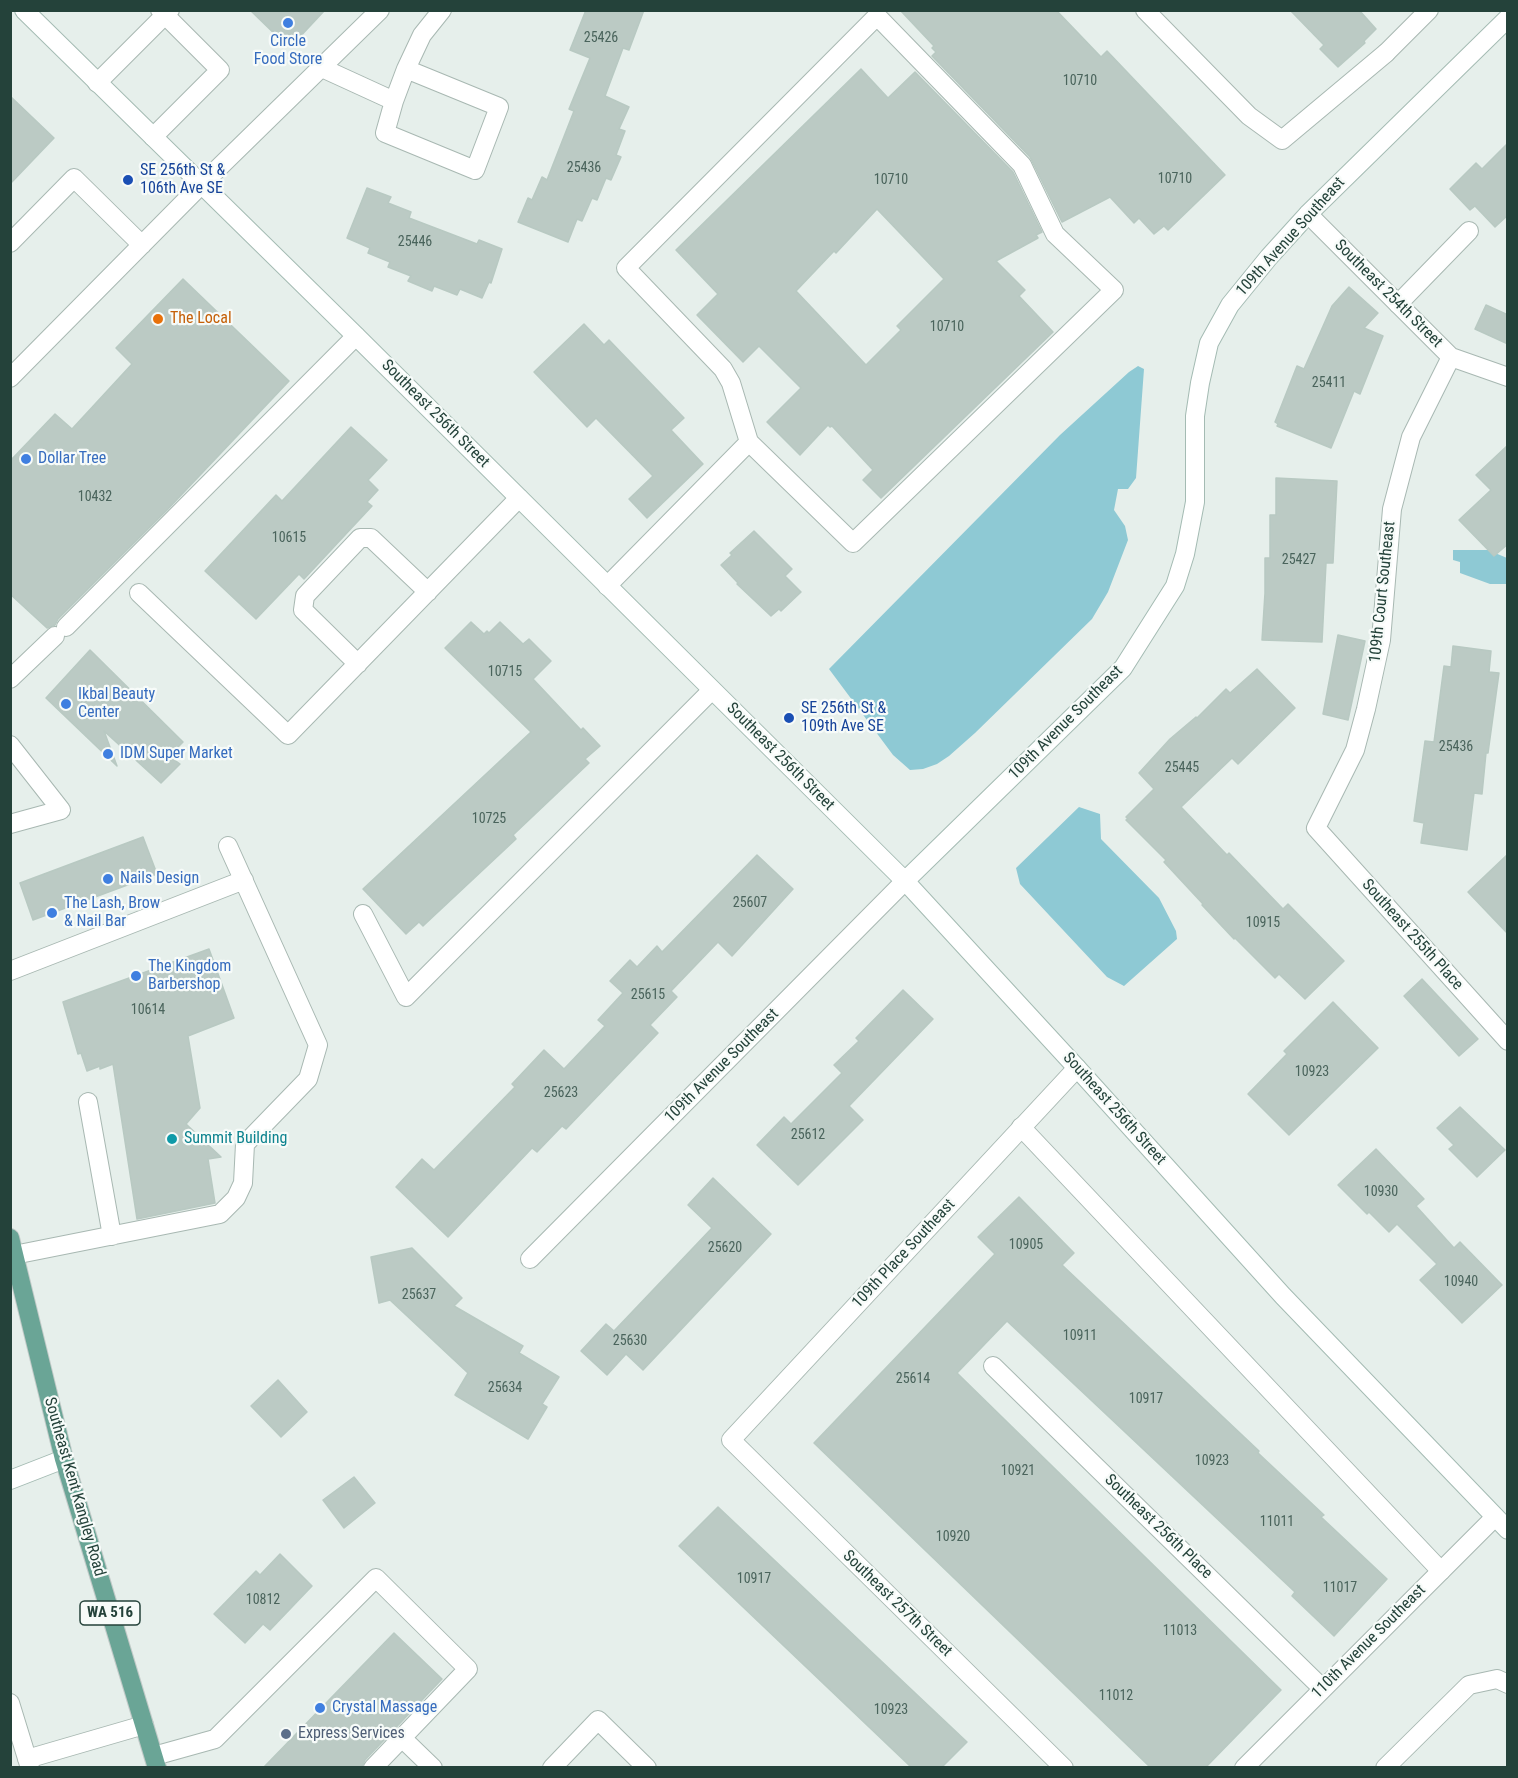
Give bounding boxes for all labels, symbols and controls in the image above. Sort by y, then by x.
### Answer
marker: Circle Food Store [281,16,295,30]
house number: 25426 [584,30,618,46]
place label: Circle Food Store [254,32,322,70]
house number: 10710 [1063,73,1097,89]
house number: 25436 [567,160,601,176]
place label: SE 256th St & 106th Ave SE [140,161,225,199]
house number: 10710 [1158,171,1192,187]
house number: 10710 [874,172,908,188]
marker: SE 256th St & 106th Ave SE [121,173,135,187]
street label: 109th Avenue Southeast [1233,174,1349,300]
house number: 25446 [398,234,432,250]
street label: Southeast 254th Street [1330,236,1446,352]
place label: The Local [170,309,232,329]
marker: The Local [151,312,165,326]
house number: 10710 [930,319,964,335]
street label: Southeast 256th Street [377,356,493,472]
house number: 25411 [1312,375,1346,391]
place label: Dollar Tree [38,449,106,469]
marker: Dollar Tree [19,452,33,466]
house number: 10432 [78,489,112,505]
street label: 109th Court Southeast [1366,520,1400,664]
house number: 10615 [272,530,306,546]
house number: 25427 [1282,552,1316,568]
street label: 109th Avenue Southeast [1005,662,1127,784]
house number: 10715 [488,664,522,680]
place label: Ikbal Beauty Center [78,685,155,723]
marker: Ikbal Beauty Center [59,697,73,711]
street label: Southeast 256th Street [722,699,838,815]
place label: SE 256th St & 109th Ave SE [801,699,886,737]
marker: SE 256th St & 109th Ave SE [782,711,796,725]
house number: 25436 [1439,739,1473,755]
place label: IDM Super Market [120,744,233,764]
marker: IDM Super Market [101,747,115,761]
house number: 25445 [1165,760,1199,776]
house number: 10725 [472,811,506,827]
place label: Nails Design [120,869,199,889]
marker: Nails Design [101,872,115,886]
street label: Southeast 255th Place [1357,876,1467,994]
place label: The Lash, Brow & Nail Bar [64,894,160,932]
house number: 25607 [733,895,767,911]
marker: The Lash, Brow & Nail Bar [45,906,59,920]
house number: 10915 [1246,915,1280,931]
place label: The Kingdom Barbershop [148,957,231,995]
marker: The Kingdom Barbershop [129,969,143,983]
house number: 25615 [631,987,665,1003]
house number: 10614 [131,1002,165,1018]
street label: 109th Avenue Southeast [661,1005,783,1127]
street label: Southeast 256th Street [1058,1049,1170,1169]
house number: 10923 [1295,1064,1329,1080]
house number: 25623 [544,1085,578,1101]
house number: 25612 [791,1127,825,1143]
place label: Summit Building [184,1129,287,1149]
marker: Summit Building [165,1132,179,1146]
house number: 10930 [1364,1184,1398,1200]
street label: 109th Place Southeast [848,1195,960,1313]
house number: 10905 [1009,1237,1043,1253]
house number: 25620 [708,1240,742,1256]
house number: 10940 [1444,1274,1478,1290]
house number: 25637 [402,1287,436,1303]
house number: 10911 [1063,1328,1097,1344]
house number: 25630 [613,1333,647,1349]
house number: 25614 [896,1371,930,1387]
house number: 25634 [488,1380,522,1396]
house number: 10917 [1129,1391,1163,1407]
street label: Southeast Kent Kangley Road [39,1395,109,1579]
house number: 10923 [1195,1453,1229,1469]
house number: 10921 [1001,1463,1035,1479]
street label: Southeast 256th Place [1100,1471,1216,1583]
house number: 11011 [1260,1514,1294,1530]
house number: 10920 [936,1529,970,1545]
street label: Southeast 257th Street [838,1547,956,1661]
house number: 10917 [737,1571,771,1587]
house number: 11017 [1323,1580,1357,1596]
street label: 110th Avenue Southeast [1308,1581,1430,1703]
house number: 10812 [246,1592,280,1608]
road number: WA 516 [80,1601,140,1625]
house number: 11013 [1163,1623,1197,1639]
house number: 11012 [1099,1688,1133,1704]
place label: Crystal Massage [332,1698,437,1718]
marker: Crystal Massage [313,1701,327,1715]
house number: 10923 [874,1702,908,1718]
place label: Express Services [298,1724,405,1744]
marker: Express Services [279,1727,293,1741]

